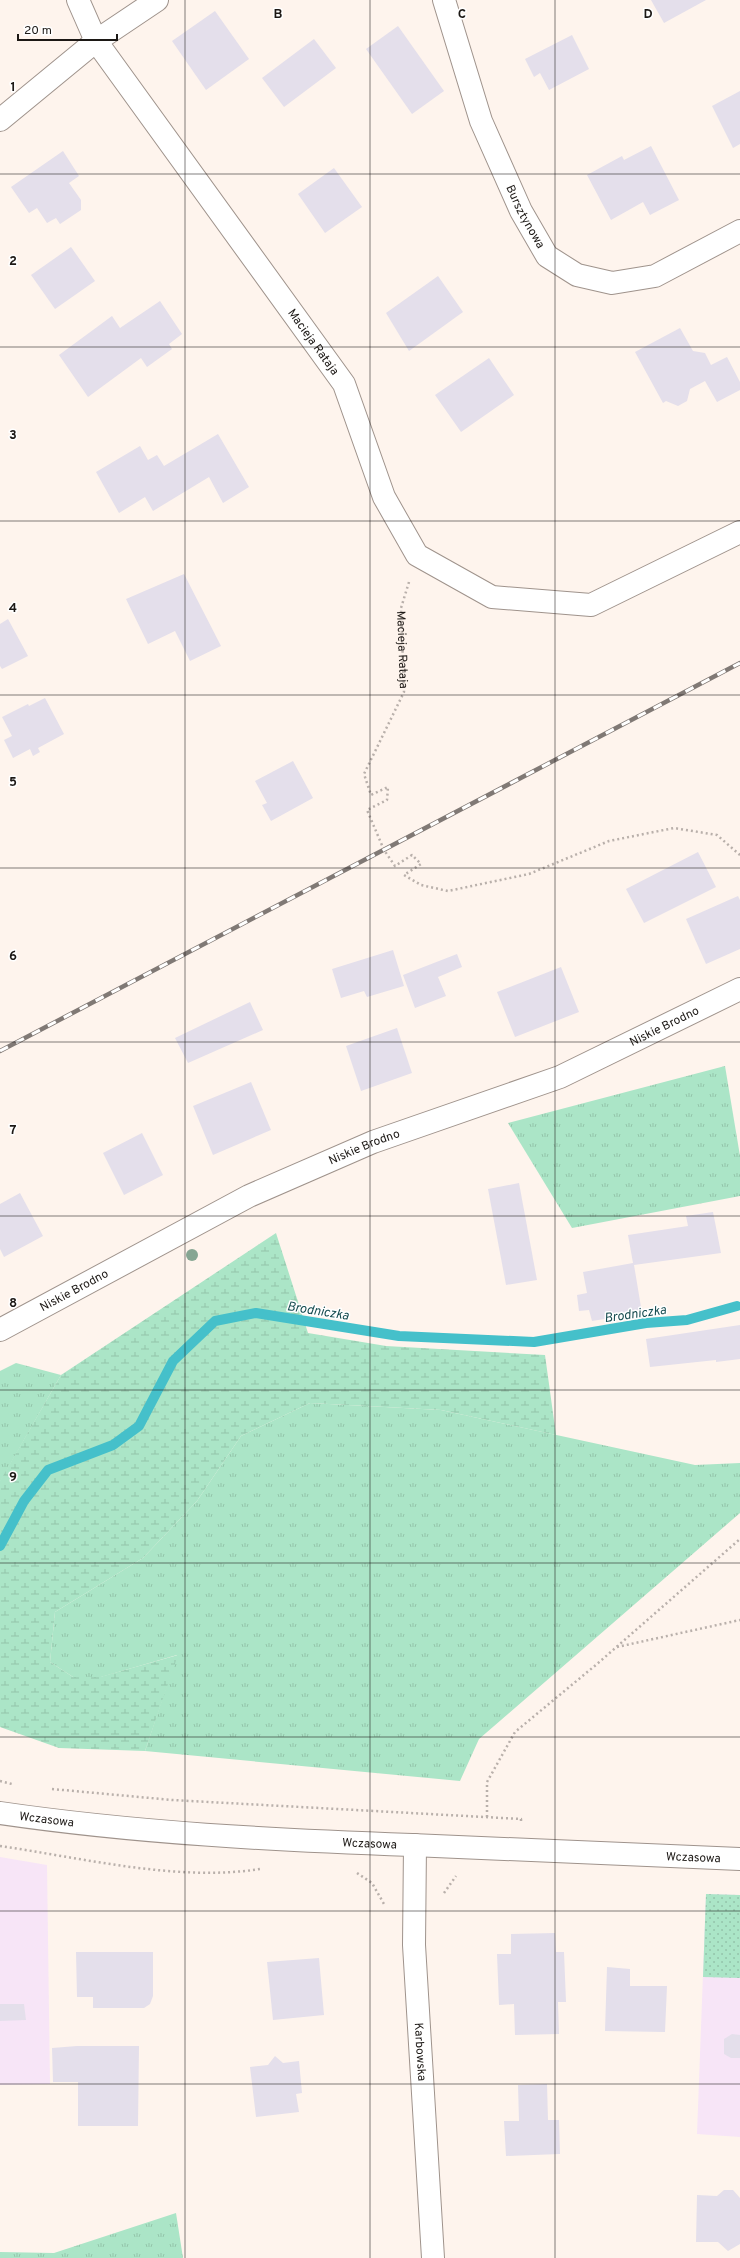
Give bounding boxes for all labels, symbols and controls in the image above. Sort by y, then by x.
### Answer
text: B [274,7,283,23]
text: C [458,7,466,23]
text: D [643,7,653,23]
scale bar [18,16,117,42]
text: 20 m [24,23,52,39]
text: 1 [10,80,16,96]
street label: Bursztynowa [501,183,548,252]
text: 2 [9,254,17,270]
street label: Macieja Rataja [283,306,342,379]
text: 3 [9,428,17,444]
text: 4 [9,601,17,617]
street label: Macieja Rataja [392,611,411,689]
text: 5 [9,775,17,791]
text: 6 [9,949,17,965]
street label: Niskie Brodno [627,1003,702,1051]
text: 7 [10,1123,17,1139]
street label: Niskie Brodno [326,1126,402,1169]
street label: Niskie Brodno [37,1266,112,1316]
text: 8 [9,1296,17,1312]
water label: Brodniczka [286,1299,350,1325]
water label: Brodniczka [603,1303,668,1327]
text: 9 [9,1470,17,1486]
street label: Wczasowa [18,1809,75,1832]
street label: Wczasowa [342,1835,397,1853]
street label: Wczasowa [666,1849,721,1867]
street label: Karbowska [410,2022,429,2082]

